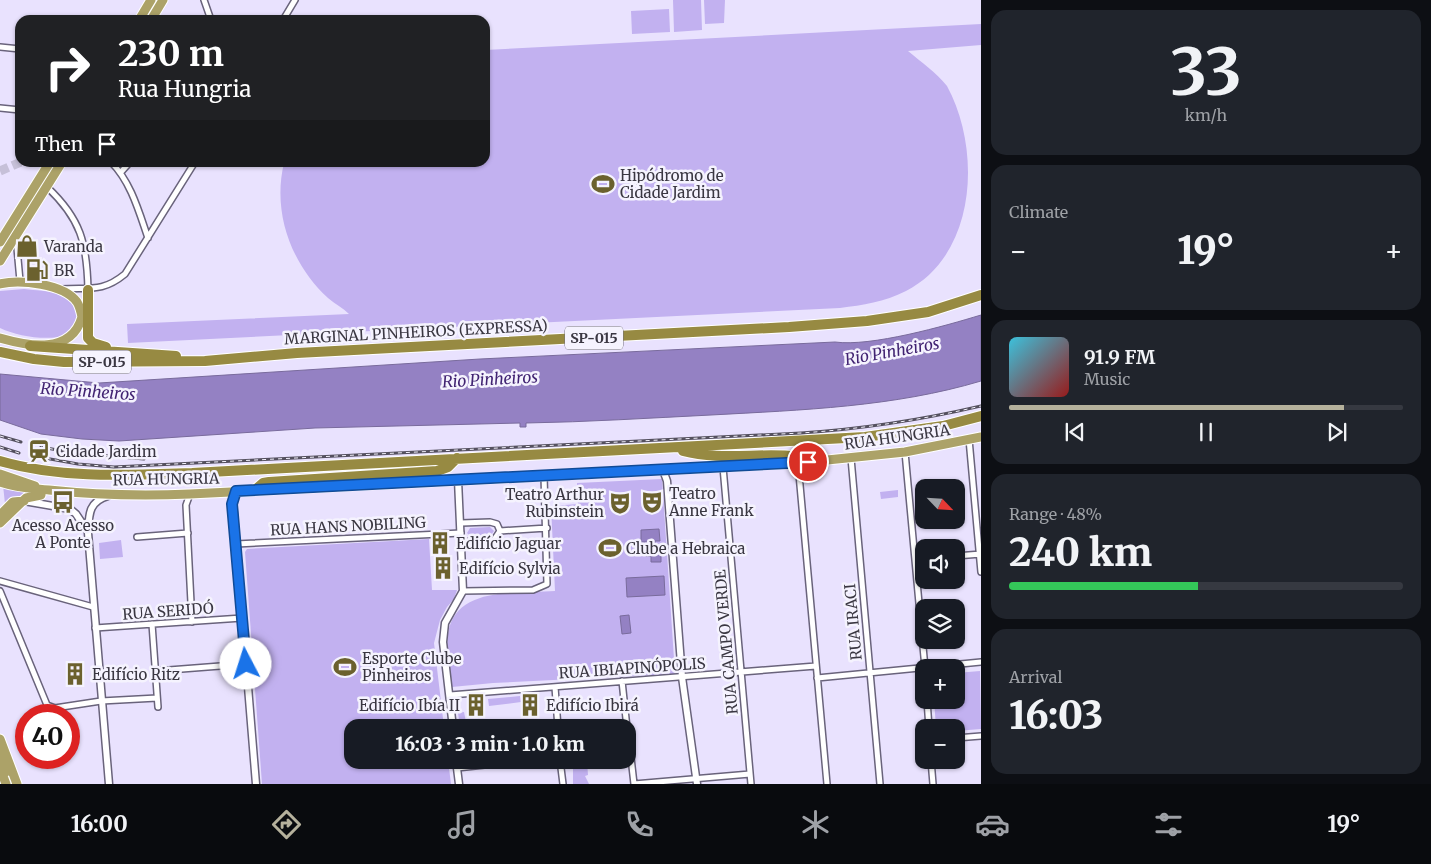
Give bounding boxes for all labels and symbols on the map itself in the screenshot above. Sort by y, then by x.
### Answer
place label: Hipódromo de Cidade Jardim [620,166,724,202]
sports icon: Hipódromo de Cidade Jardim [590,171,616,197]
shop icon: Varanda [14,233,40,259]
place label: Varanda [43,237,103,256]
fuel station icon: BR [24,257,50,283]
place label: BR [54,261,75,280]
street label: MARGINAL PINHEIROS (EXPRESSA) [284,316,548,348]
road number: SP-015 [565,326,623,349]
water label: Rio Pinheiros [843,333,941,369]
road number: SP-015 [73,351,131,374]
water label: Rio Pinheiros [442,366,539,391]
water label: Rio Pinheiros [40,378,137,404]
street label: RUA HUNGRIA [843,420,952,454]
station icon: Cidade Jardim [26,438,52,464]
pin [787,441,829,483]
place label: Cidade Jardim [56,442,157,461]
street label: RUA HUNGRIA [112,469,220,489]
north arrow [915,479,965,529]
place label: Teatro Anne Frank [668,484,754,520]
place label: Teatro Arthur Rubinstein [505,485,604,521]
bus stop icon: Acesso Acesso A Ponte [50,489,76,515]
theatre icon: Teatro Anne Frank [639,489,665,515]
theatre icon: Teatro Arthur Rubinstein [607,490,633,516]
street label: RUA HANS NOBILING [270,512,427,540]
place label: Acesso Acesso A Ponte [11,516,114,552]
building icon: Edifício Jaguar [427,530,453,556]
place label: Edifício Jaguar [456,534,562,553]
sports icon: Clube a Hebraica [597,535,623,561]
place label: Clube a Hebraica [626,539,745,558]
building icon: Edifício Sylvia [430,555,456,581]
place label: Edifício Sylvia [459,559,561,578]
street label: RUA CAMPO VERDE [710,568,742,715]
street label: RUA IRACI [840,583,866,661]
street label: RUA SERIDÓ [122,597,214,624]
position arrow [219,637,271,689]
place label: Esporte Clube Pinheiros [362,649,462,685]
street label: RUA IBIAPINÓPOLIS [558,652,706,683]
sports icon: Esporte Clube Pinheiros [332,654,358,680]
building icon: Edifício Ritz [62,661,88,687]
place label: Edifício Ritz [92,665,180,684]
building icon: Edifício Ibía II [463,692,489,718]
building icon: Edifício Ibirá [517,692,543,718]
place label: Edifício Ibía II [359,696,460,715]
place label: Edifício Ibirá [546,696,639,715]
speed limit sign: 40 [15,704,80,769]

